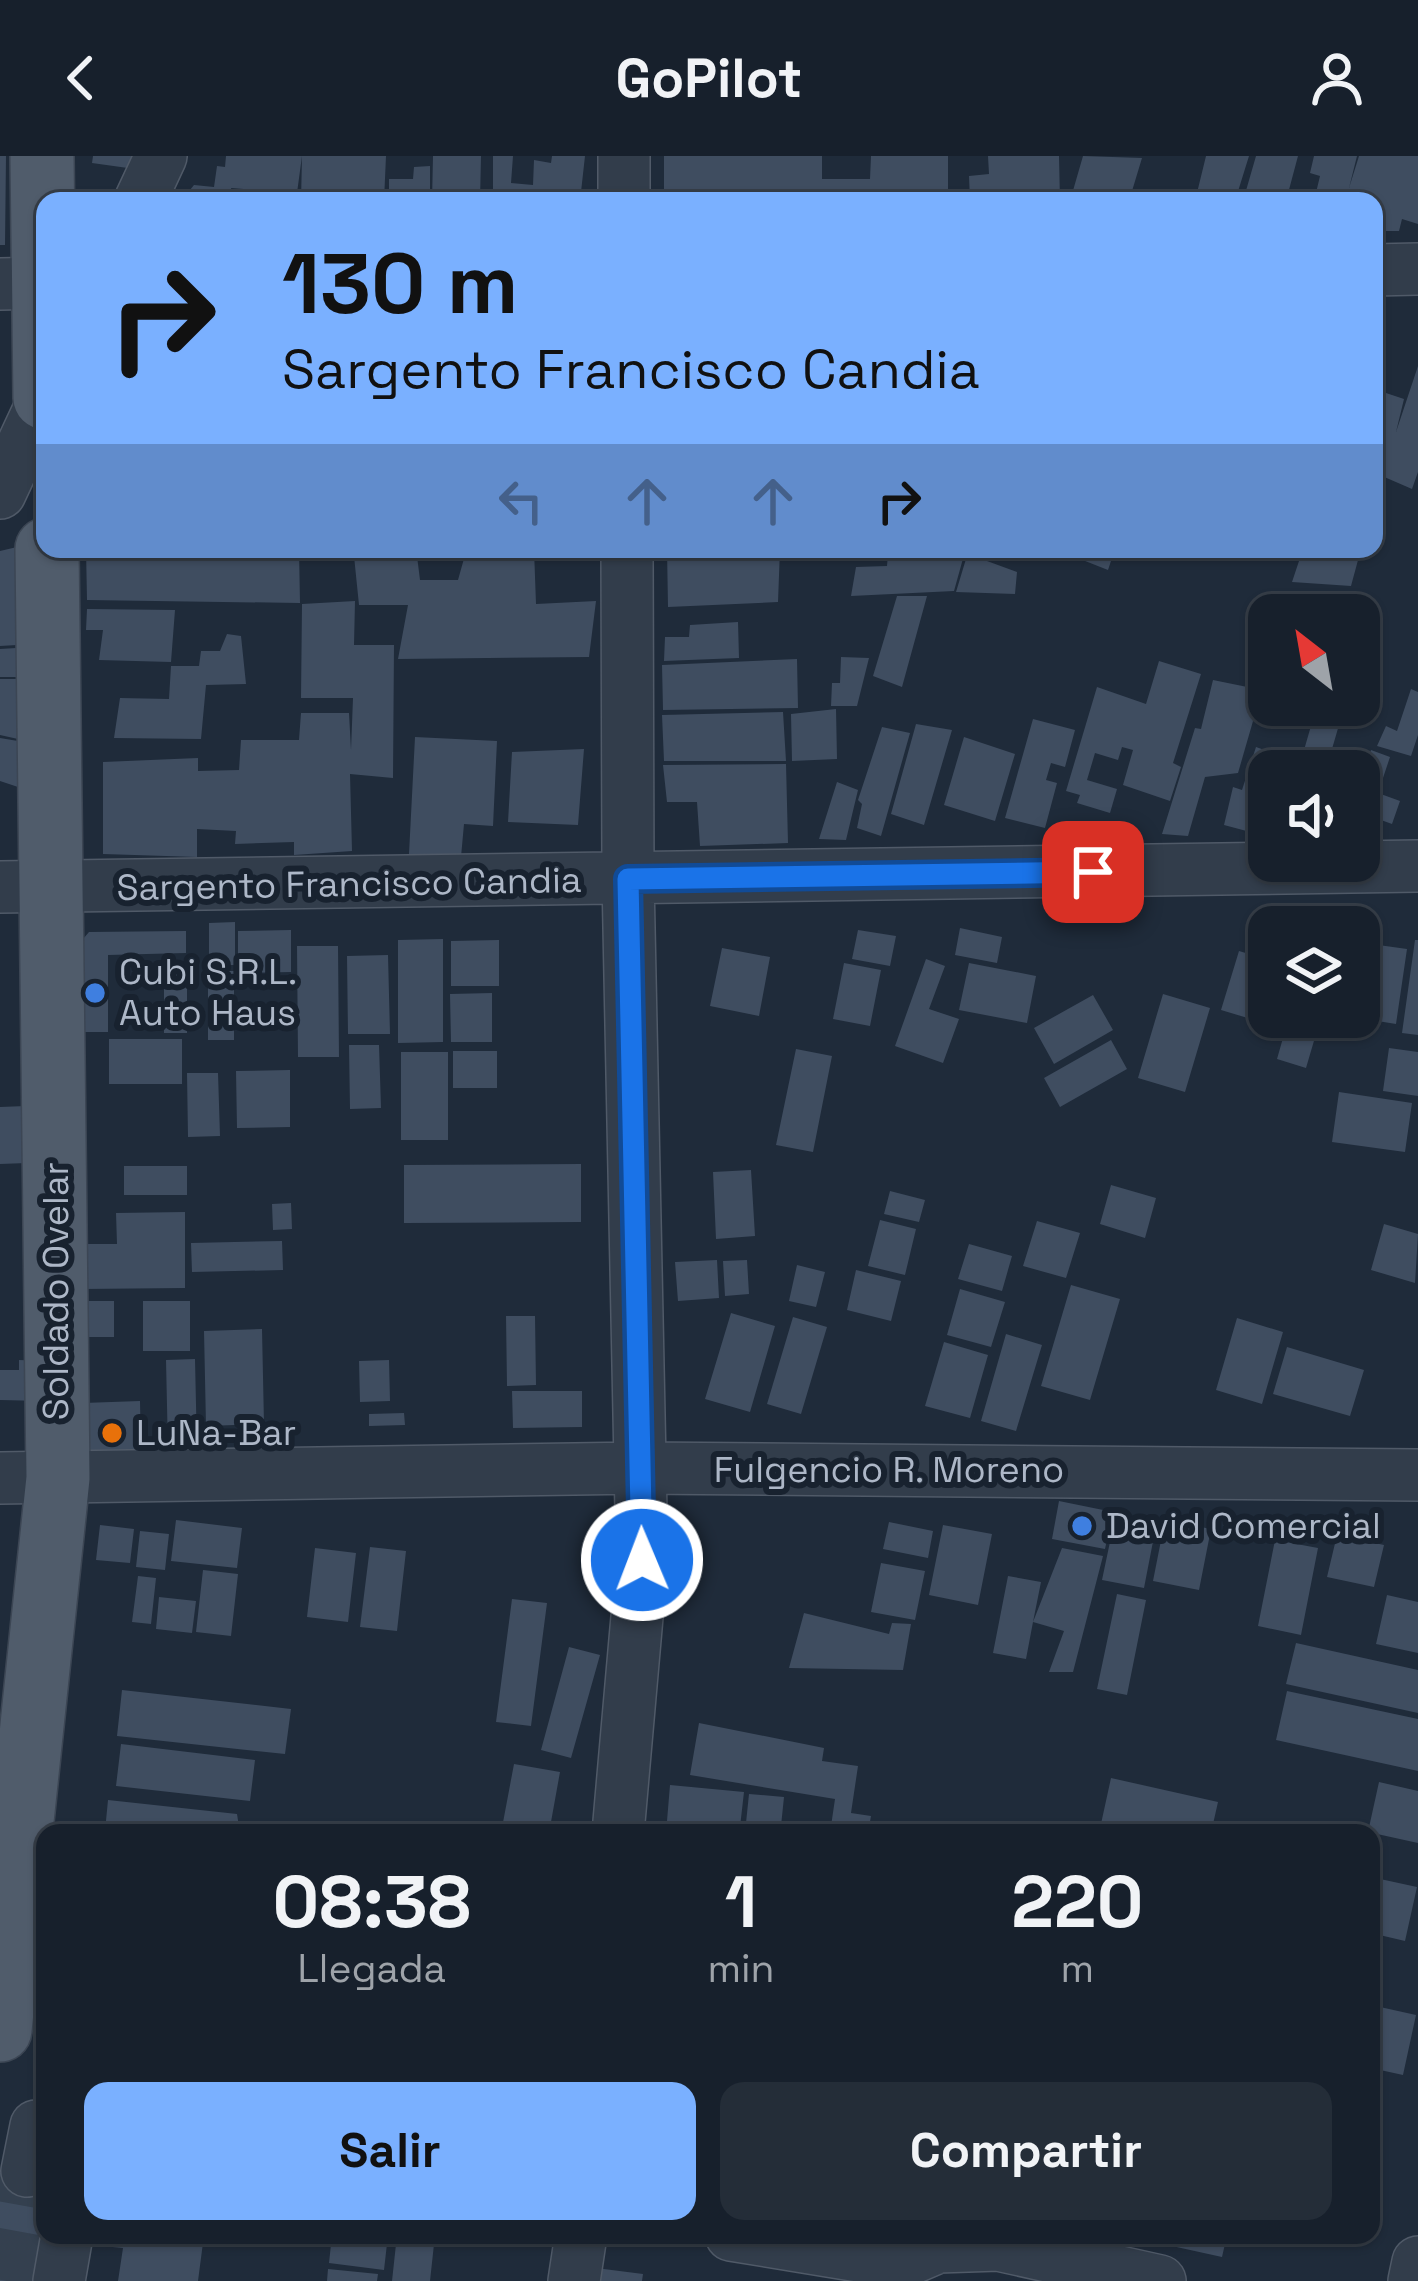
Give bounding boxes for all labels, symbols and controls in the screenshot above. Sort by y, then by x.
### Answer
text: GoPilot [616,44,802,113]
icon: back [48,45,114,111]
icon: person [1304,45,1370,111]
text: 130 m [282,230,519,338]
icon: right [84,240,240,396]
text: Sargento Francisco Candia [282,335,980,404]
icon: left [488,468,554,534]
icon: ahead [614,468,680,534]
icon: ahead [740,468,806,534]
icon: right [866,468,932,534]
north arrow [1248,594,1380,726]
map controls [1248,594,1380,1038]
button: sound [1248,750,1380,882]
pin [1042,821,1144,923]
icon: arrive [1060,839,1126,905]
street label: Sargento Francisco Candia [116,857,582,911]
button: layers [1248,906,1380,1038]
place label: Cubi S.R.L. Auto Haus [119,949,297,1036]
marker: Cubi S.R.L. Auto Haus [82,980,108,1006]
street label: Soldado Ovelar [33,1162,79,1420]
place label: LuNa-Bar [136,1410,296,1456]
marker: LuNa-Bar [99,1420,125,1446]
street label: Fulgencio R. Moreno [714,1447,1064,1493]
position arrow [579,1497,705,1623]
place label: David Comercial [1106,1503,1381,1549]
marker: David Comercial [1069,1513,1095,1539]
text: 08:38 [273,1856,471,1948]
text: 1 [725,1856,757,1948]
text: 220 [1011,1856,1143,1948]
text: Llegada [298,1944,446,1993]
text: min [708,1944,775,1993]
text: m [1060,1944,1094,1993]
button: Salir [84,2082,696,2220]
button: Compartir [720,2082,1332,2220]

